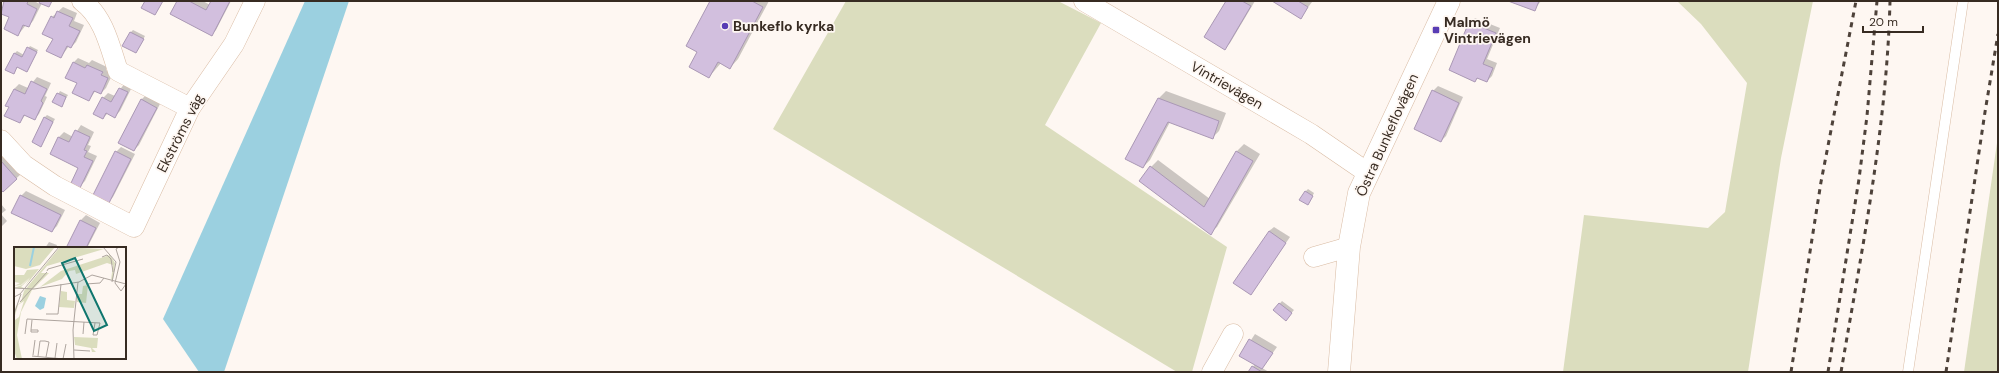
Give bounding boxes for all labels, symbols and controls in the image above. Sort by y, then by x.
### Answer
scale bar [1863,8,1923,34]
place label: Malmö Vintrievägen [1444,13,1531,47]
text: 20 m [1869,14,1898,30]
place label: Bunkeflo kyrka [733,17,834,35]
marker: Bunkeflo kyrka [720,21,730,31]
marker: Malmö Vintrievägen [1431,25,1441,35]
street label: Vintrievägen [1188,57,1266,113]
street label: Östra Bunkeflovägen [1352,71,1422,199]
street label: Ekströms väg [153,91,208,175]
inset map [14,247,126,359]

